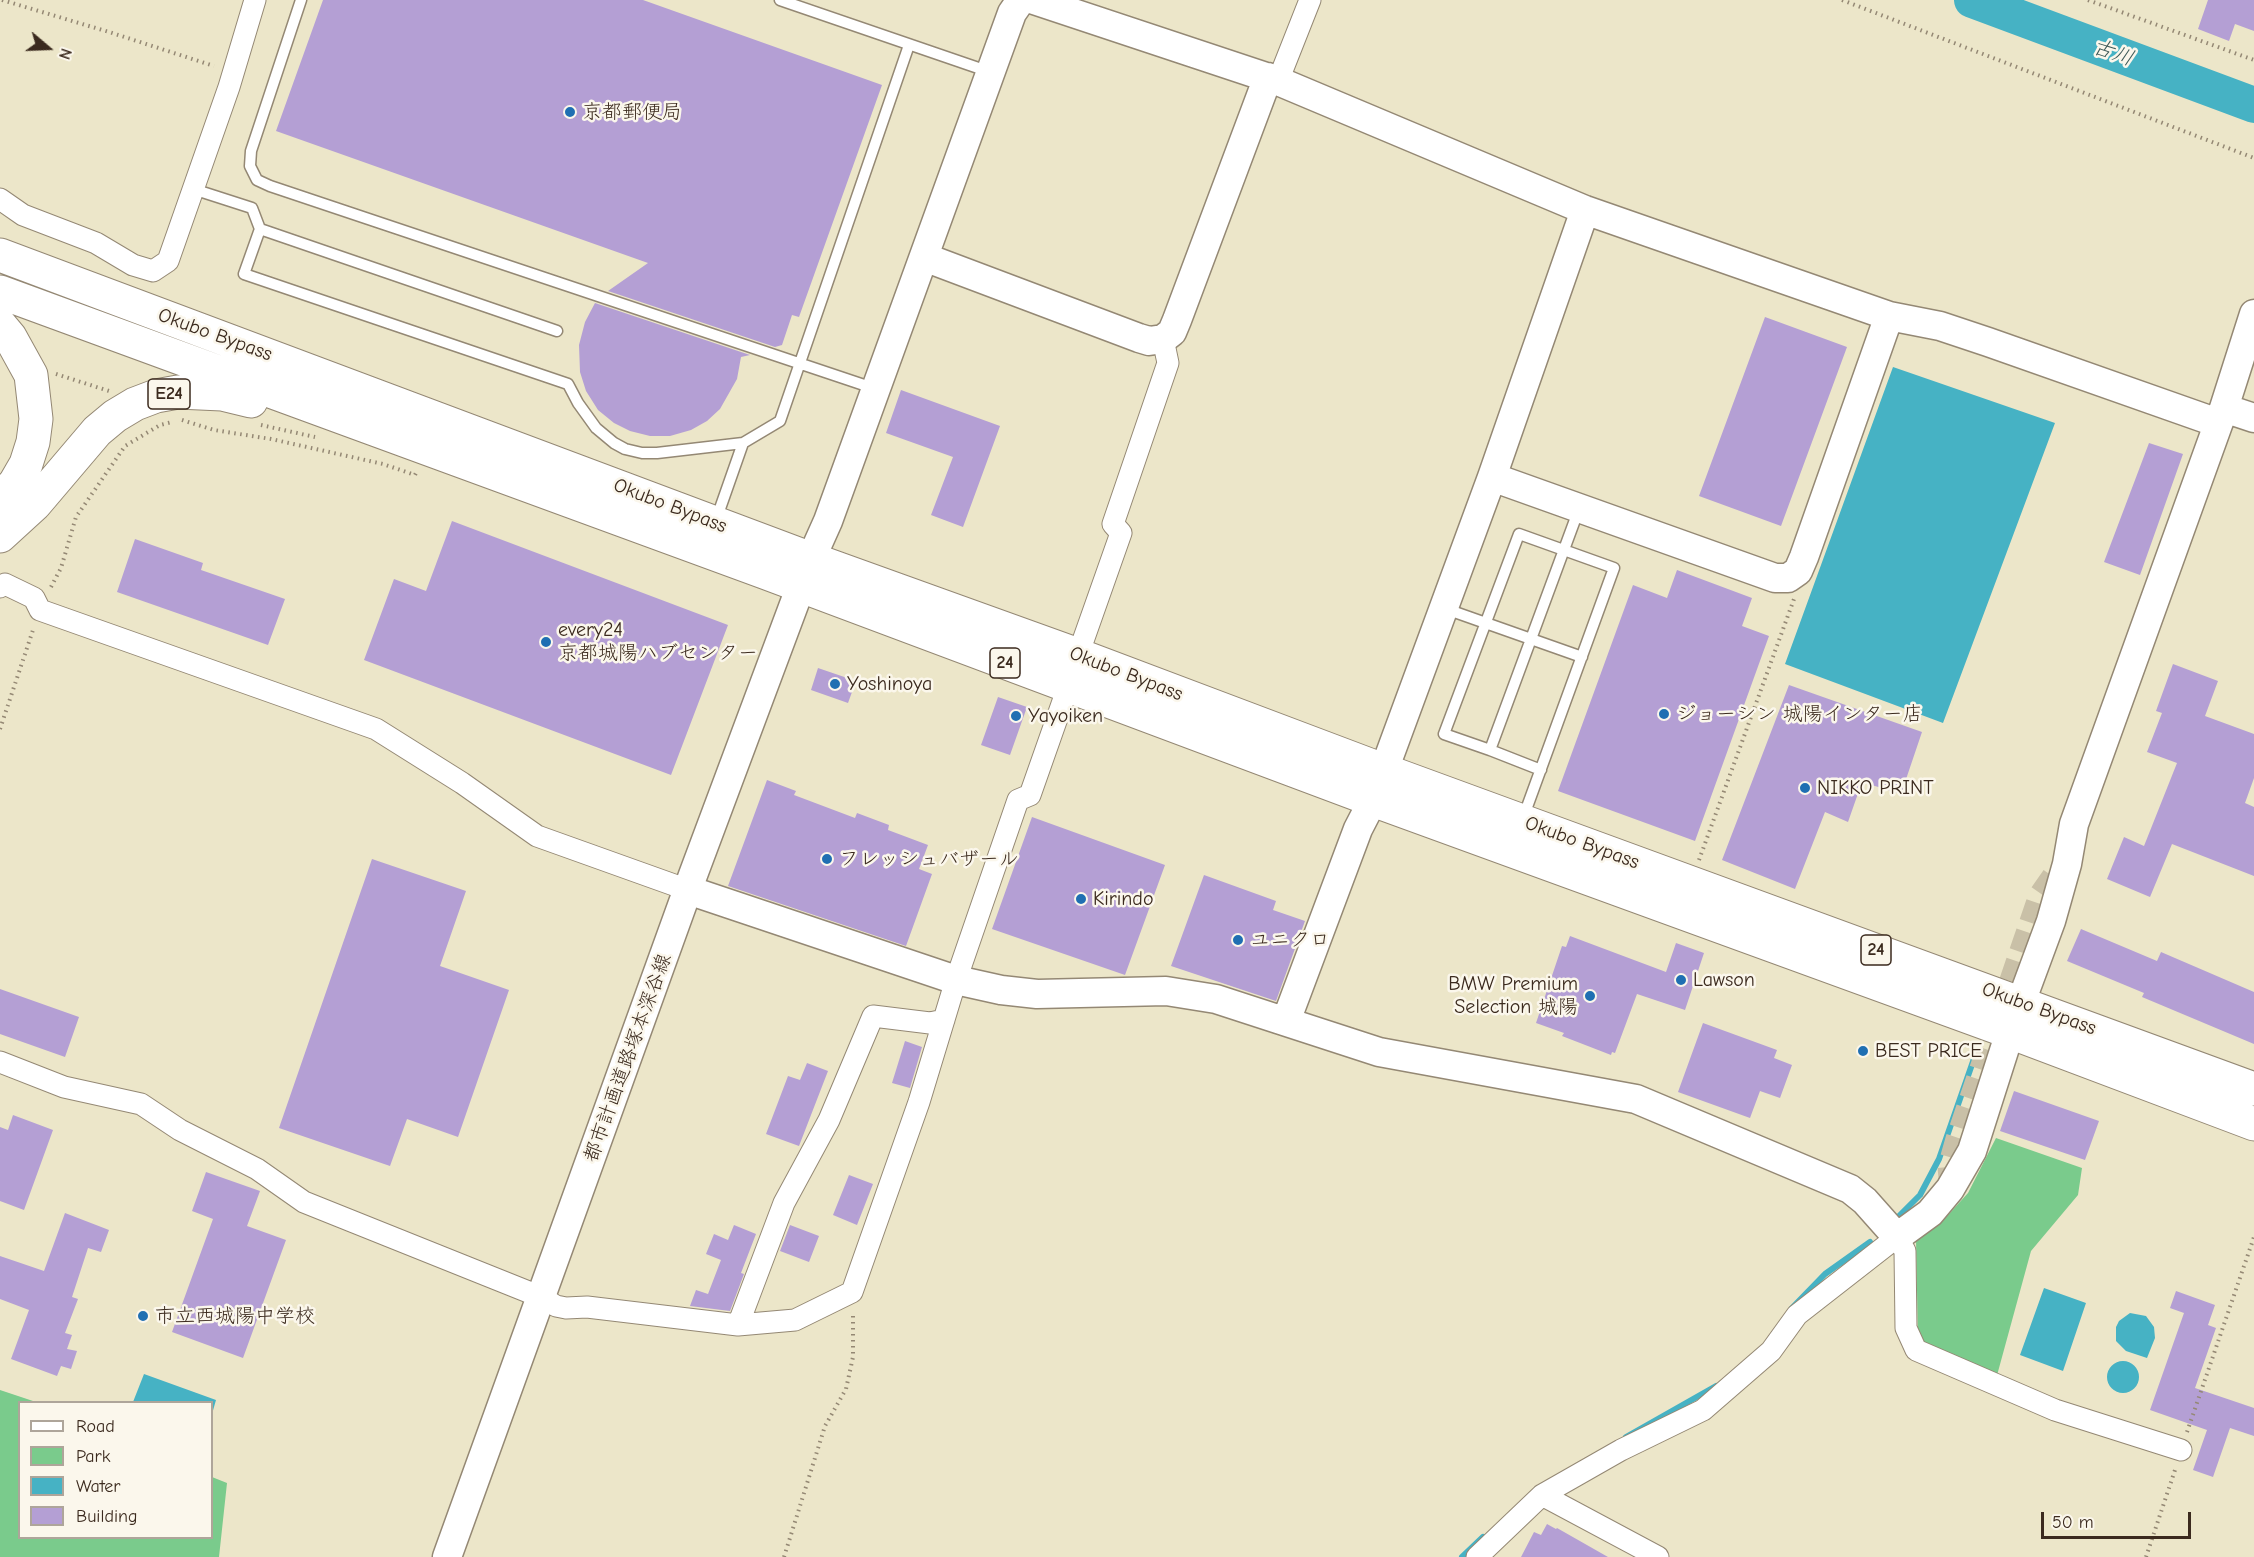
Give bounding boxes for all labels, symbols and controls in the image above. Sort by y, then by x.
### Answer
north arrow [18,18,78,78]
water label: 古川 [2089,34,2137,72]
text: N [55,46,75,62]
place label: 京都郵便局 [582,100,682,124]
marker: 京都郵便局 [563,105,577,119]
street label: Okubo Bypass [155,303,275,367]
road number: E24 [148,379,190,409]
street label: Okubo Bypass [610,473,730,539]
place label: every24 京都城陽ハブセンター [558,618,758,665]
marker: every24 京都城陽ハブセンター [539,635,553,649]
street label: Okubo Bypass [1066,641,1186,707]
road number: 24 [990,648,1020,678]
place label: Yoshinoya [847,672,932,696]
marker: Yoshinoya [828,677,842,691]
place label: ジョーシン 城陽インター店 [1676,702,1923,726]
place label: Yayoiken [1028,704,1103,728]
marker: ジョーシン 城陽インター店 [1657,707,1671,721]
marker: Yayoiken [1009,709,1023,723]
place label: NIKKO PRINT [1817,776,1934,800]
marker: NIKKO PRINT [1798,781,1812,795]
street label: Okubo Bypass [1522,811,1642,875]
place label: フレッシュバザール [839,847,1019,871]
marker: フレッシュバザール [820,852,834,866]
place label: Kirindo [1093,887,1153,911]
marker: Kirindo [1074,892,1088,906]
place label: ユニクロ [1250,928,1330,952]
marker: ユニクロ [1231,933,1245,947]
road number: 24 [1861,935,1891,965]
street label: 都市計画道路塚本深谷線 [579,951,677,1165]
place label: Lawson [1693,968,1755,992]
place label: BMW Premium Selection 城陽 [1448,972,1578,1019]
marker: Lawson [1674,973,1688,987]
street label: Okubo Bypass [1979,977,2099,1041]
marker: BMW Premium Selection 城陽 [1583,989,1597,1003]
place label: BEST PRICE [1875,1039,1982,1063]
marker: BEST PRICE [1856,1044,1870,1058]
place label: 市立西城陽中学校 [155,1304,315,1328]
marker: 市立西城陽中学校 [136,1309,150,1323]
legend [18,1401,213,1539]
text: Road [76,1416,115,1437]
text: Park [76,1446,110,1467]
text: Water [76,1476,120,1497]
scale bar [2044,1500,2194,1538]
text: Building [76,1506,138,1527]
text: 50 m [2052,1512,2094,1533]

